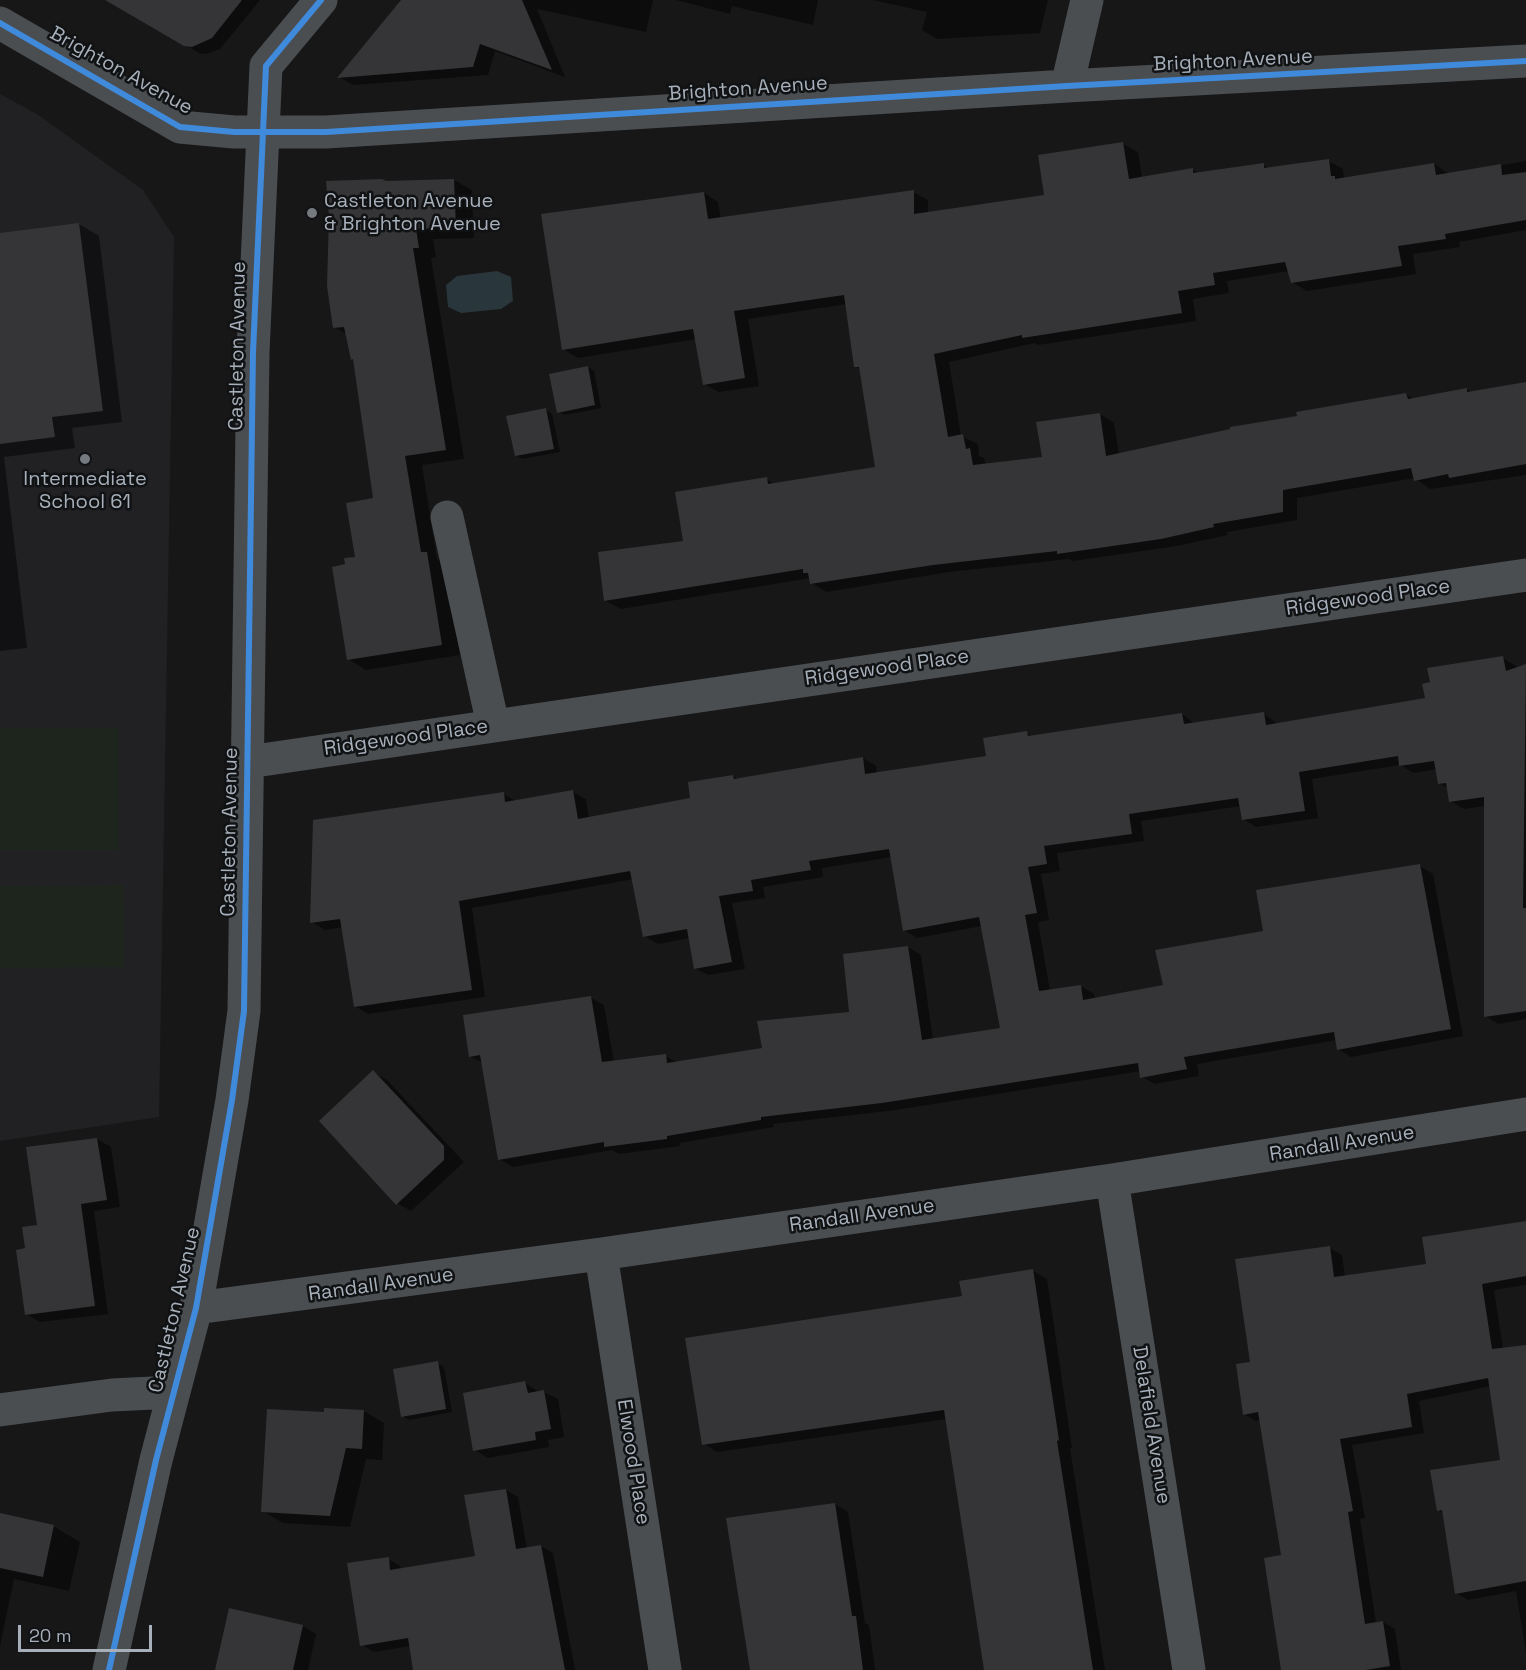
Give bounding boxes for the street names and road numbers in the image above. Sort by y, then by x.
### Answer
street label: Brighton Avenue [45,22,197,120]
street label: Brighton Avenue [1153,45,1313,77]
street label: Brighton Avenue [667,71,829,107]
street label: Castleton Avenue [225,261,251,431]
street label: Ridgewood Place [1284,575,1452,621]
street label: Ridgewood Place [803,645,971,691]
street label: Ridgewood Place [322,715,490,761]
street label: Castleton Avenue [217,747,243,917]
street label: Randall Avenue [1268,1121,1416,1167]
street label: Randall Avenue [788,1194,936,1238]
street label: Castleton Avenue [144,1225,206,1395]
street label: Randall Avenue [307,1263,455,1307]
street label: Delafield Avenue [1127,1344,1175,1506]
street label: Elwood Place [611,1398,655,1526]

